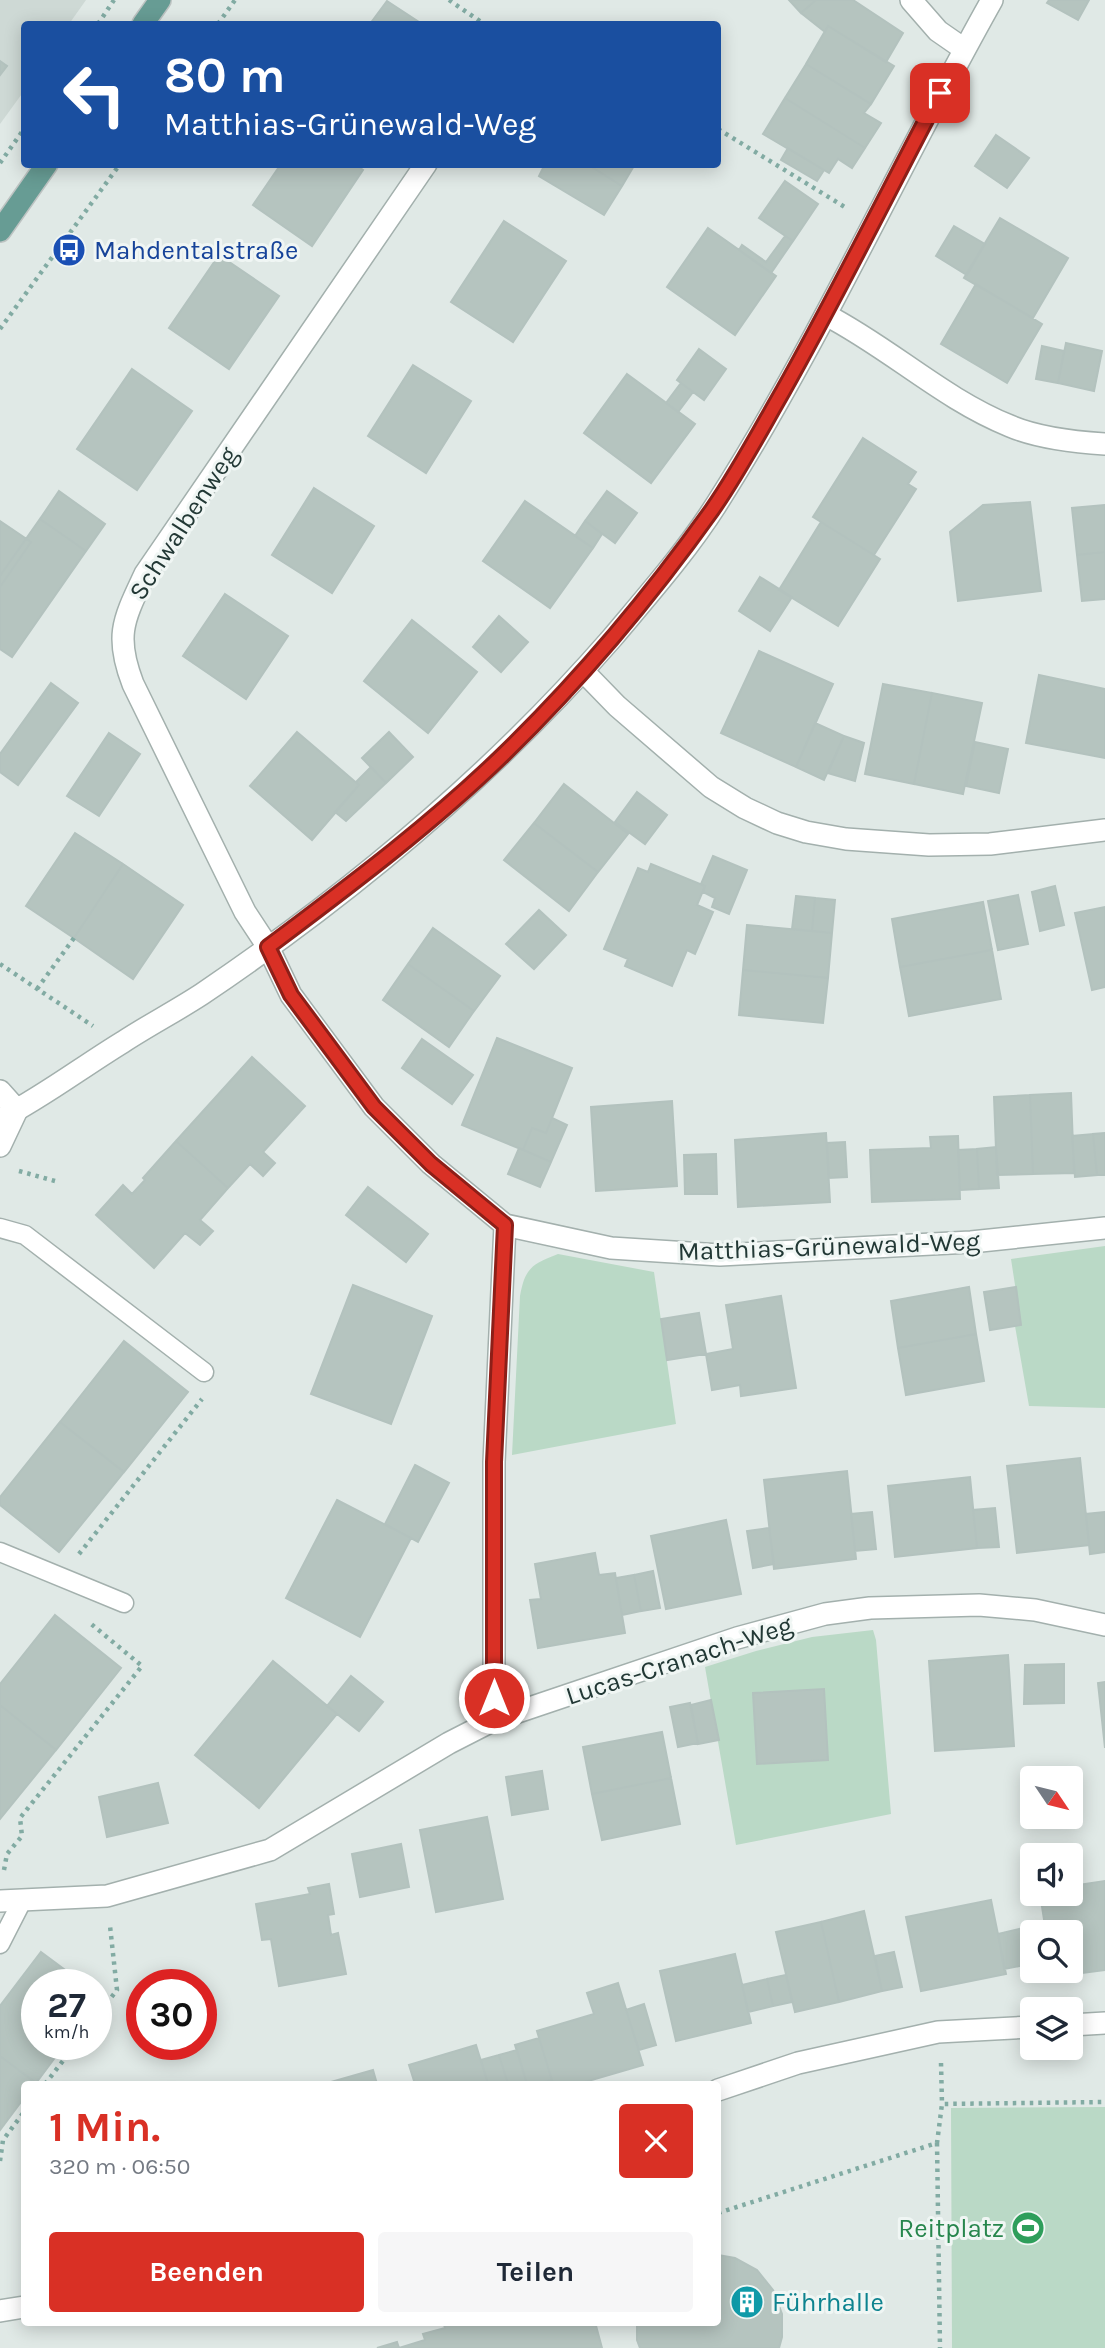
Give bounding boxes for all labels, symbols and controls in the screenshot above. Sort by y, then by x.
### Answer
text: 80 m [164,47,286,104]
icon: left [49,49,140,140]
pin [910,63,970,123]
icon: arrive [921,74,959,112]
text: Matthias-Grünewald-Weg [164,106,536,143]
bus stop icon: Mahdentalstraße [50,231,88,269]
place label: Mahdentalstraße [94,235,298,266]
street label: Schwalbenweg [122,441,245,606]
street label: Matthias-Grünewald-Weg [677,1226,981,1267]
street label: Lucas-Cranach-Weg [562,1609,797,1712]
position arrow [457,1661,531,1735]
north arrow [1020,1766,1083,1829]
map controls [1020,1766,1083,2060]
button: sound [1020,1843,1083,1906]
button: search [1020,1920,1083,1983]
speed limit sign: 30 [126,1969,217,2060]
text: 27 [47,1985,86,2026]
button: layers [1020,1997,1083,2060]
text: km/h [44,2021,89,2043]
text: 1 Min. [49,2102,160,2152]
button: close [619,2104,693,2178]
text: 320 m · 06:50 [49,2153,190,2180]
sports icon: Reitplatz [1009,2209,1047,2247]
place label: Reitplatz [898,2213,1004,2244]
button: Beenden [49,2232,364,2312]
button: Teilen [378,2232,693,2312]
building icon: Führhalle [728,2283,766,2321]
place label: Führhalle [772,2287,884,2318]

